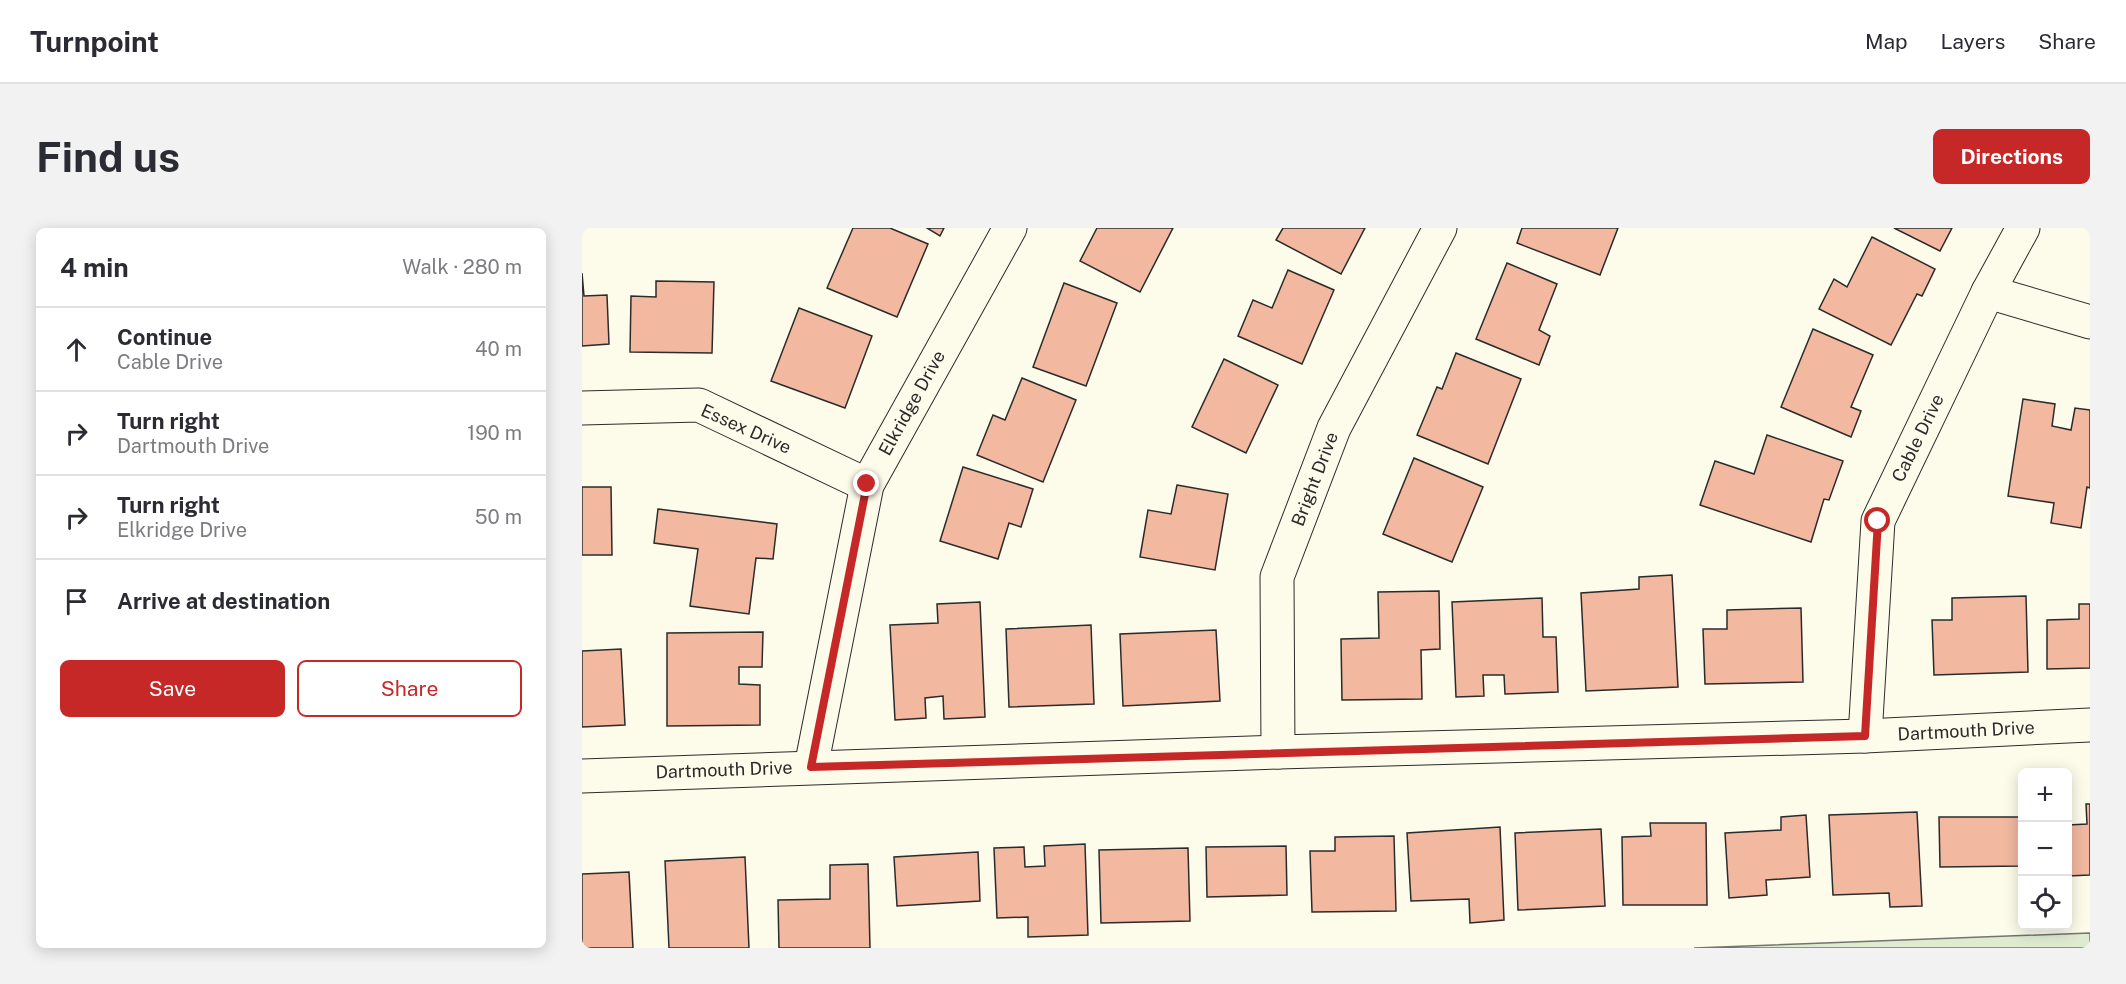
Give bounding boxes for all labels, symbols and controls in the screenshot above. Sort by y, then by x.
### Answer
text: Turnpoint [30,25,159,58]
text: Map [1865,29,1908,54]
text: Layers [1941,29,2005,54]
text: Share [2038,29,2096,54]
button: Directions [1933,129,2090,184]
text: Find us [36,132,180,181]
text: 4 min [60,252,129,283]
text: Walk · 280 m [402,255,522,279]
text: Continue [117,324,212,350]
icon: ahead [60,333,93,366]
text: 40 m [475,337,522,361]
street label: Elkridge Drive [874,346,949,459]
text: Cable Drive [117,350,223,374]
street label: Cable Drive [1887,390,1948,485]
street label: Essex Drive [698,399,794,458]
text: Turn right [117,408,220,434]
icon: right [60,417,93,450]
text: 190 m [467,421,522,445]
street label: Bright Drive [1287,429,1342,529]
text: Dartmouth Drive [117,434,269,458]
route end [853,470,879,496]
text: Turn right [117,492,220,518]
icon: right [60,501,93,534]
text: 50 m [475,505,522,529]
route start [1864,507,1890,533]
text: Elkridge Drive [117,518,247,542]
icon: arrive [60,585,93,618]
text: Arrive at destination [117,588,330,614]
button: Save [60,660,285,717]
button: Share [297,660,522,717]
street label: Dartmouth Drive [1897,716,2035,745]
street label: Dartmouth Drive [655,757,793,782]
map controls [2018,768,2072,930]
button: + [2018,768,2072,822]
button: − [2018,822,2072,876]
button: locate [2018,876,2072,930]

